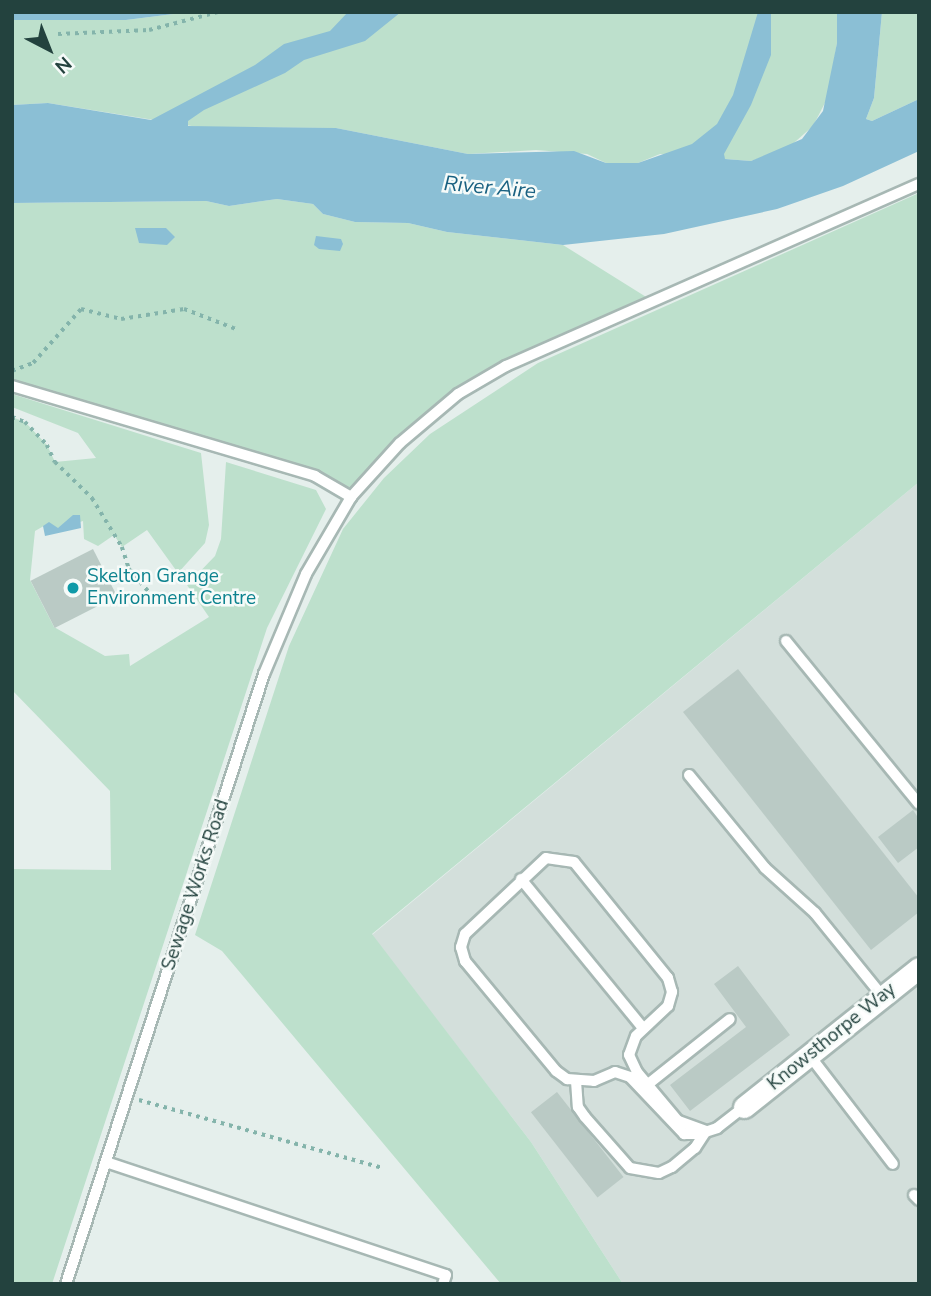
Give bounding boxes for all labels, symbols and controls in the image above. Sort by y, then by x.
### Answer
north arrow [14,14,84,84]
text: N [49,50,77,79]
water label: River Aire [443,170,537,204]
place label: Skelton Grange Environment Centre [87,566,256,610]
marker: Skelton Grange Environment Centre [65,580,81,596]
street label: Sewage Works Road [158,797,234,973]
street label: Knowsthorpe Way [763,978,901,1096]

